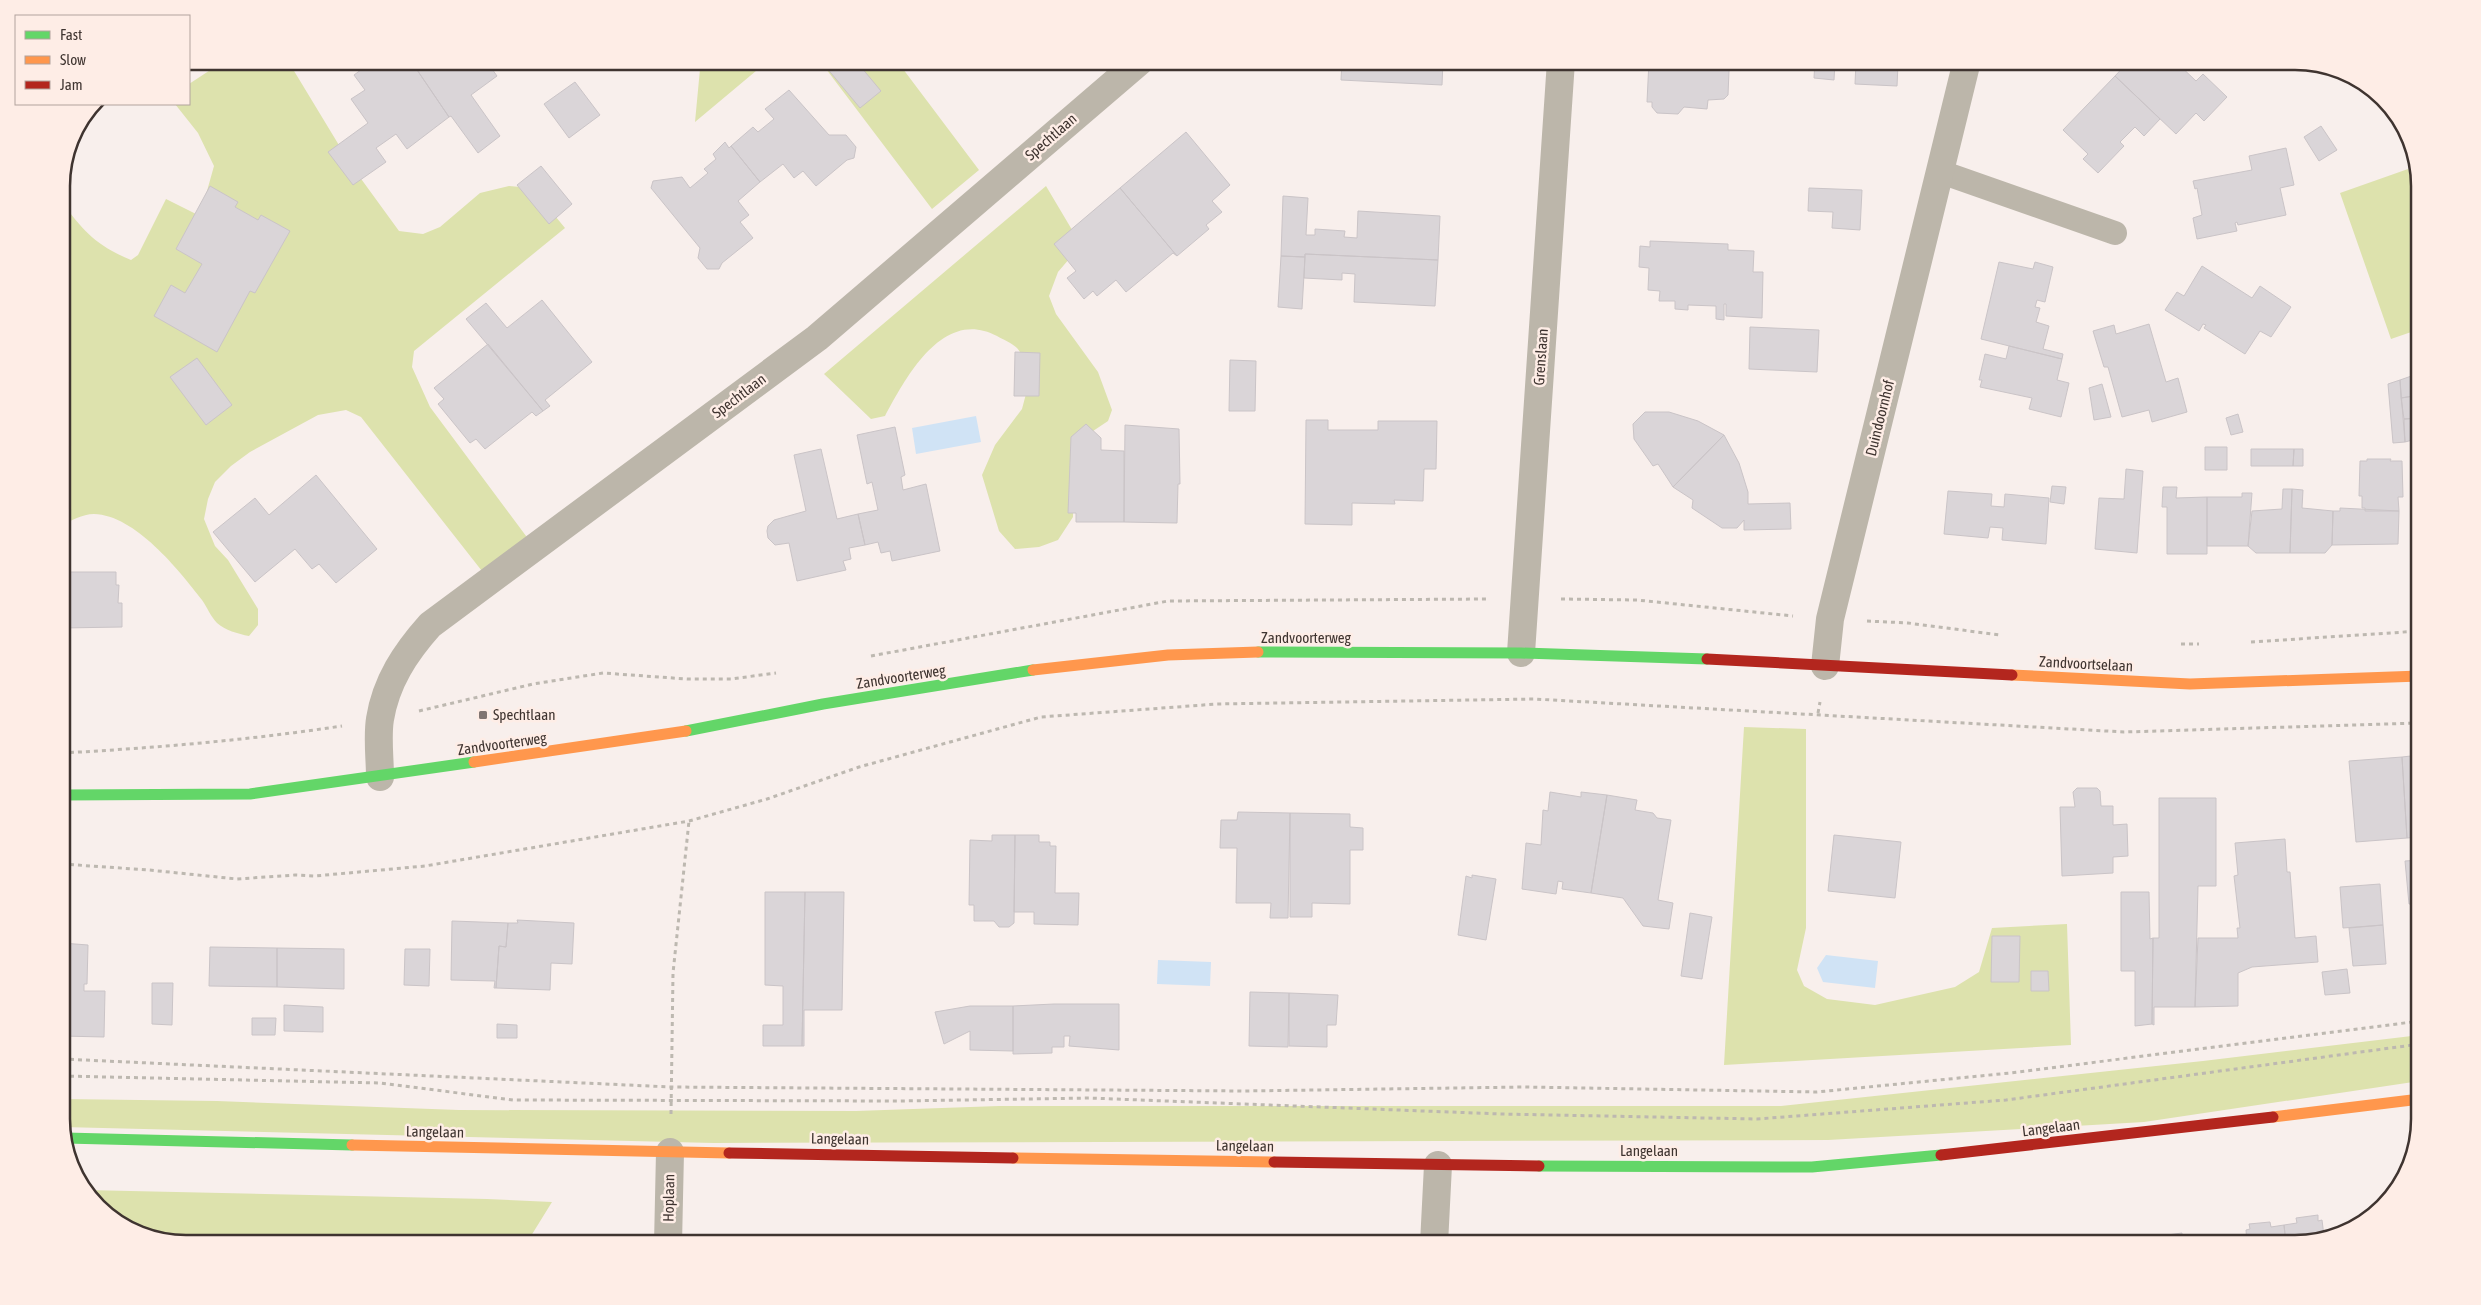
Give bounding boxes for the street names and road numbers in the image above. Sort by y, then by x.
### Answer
street label: Spechtlaan [1022,110,1080,164]
street label: Grenslaan [1530,328,1551,386]
street label: Spechtlaan [709,370,769,421]
street label: Duindoornhof [1862,378,1897,458]
street label: Zandvoorterweg [1261,629,1352,646]
street label: Zandvoortselaan [2039,653,2133,674]
street label: Zandvoorterweg [855,661,947,692]
street label: Zandvoorterweg [456,729,548,758]
street label: Langelaan [2021,1116,2081,1139]
street label: Langelaan [406,1122,464,1141]
street label: Langelaan [811,1129,869,1148]
street label: Langelaan [1216,1136,1274,1155]
street label: Langelaan [1620,1142,1678,1159]
street label: Hoplaan [660,1174,677,1222]

